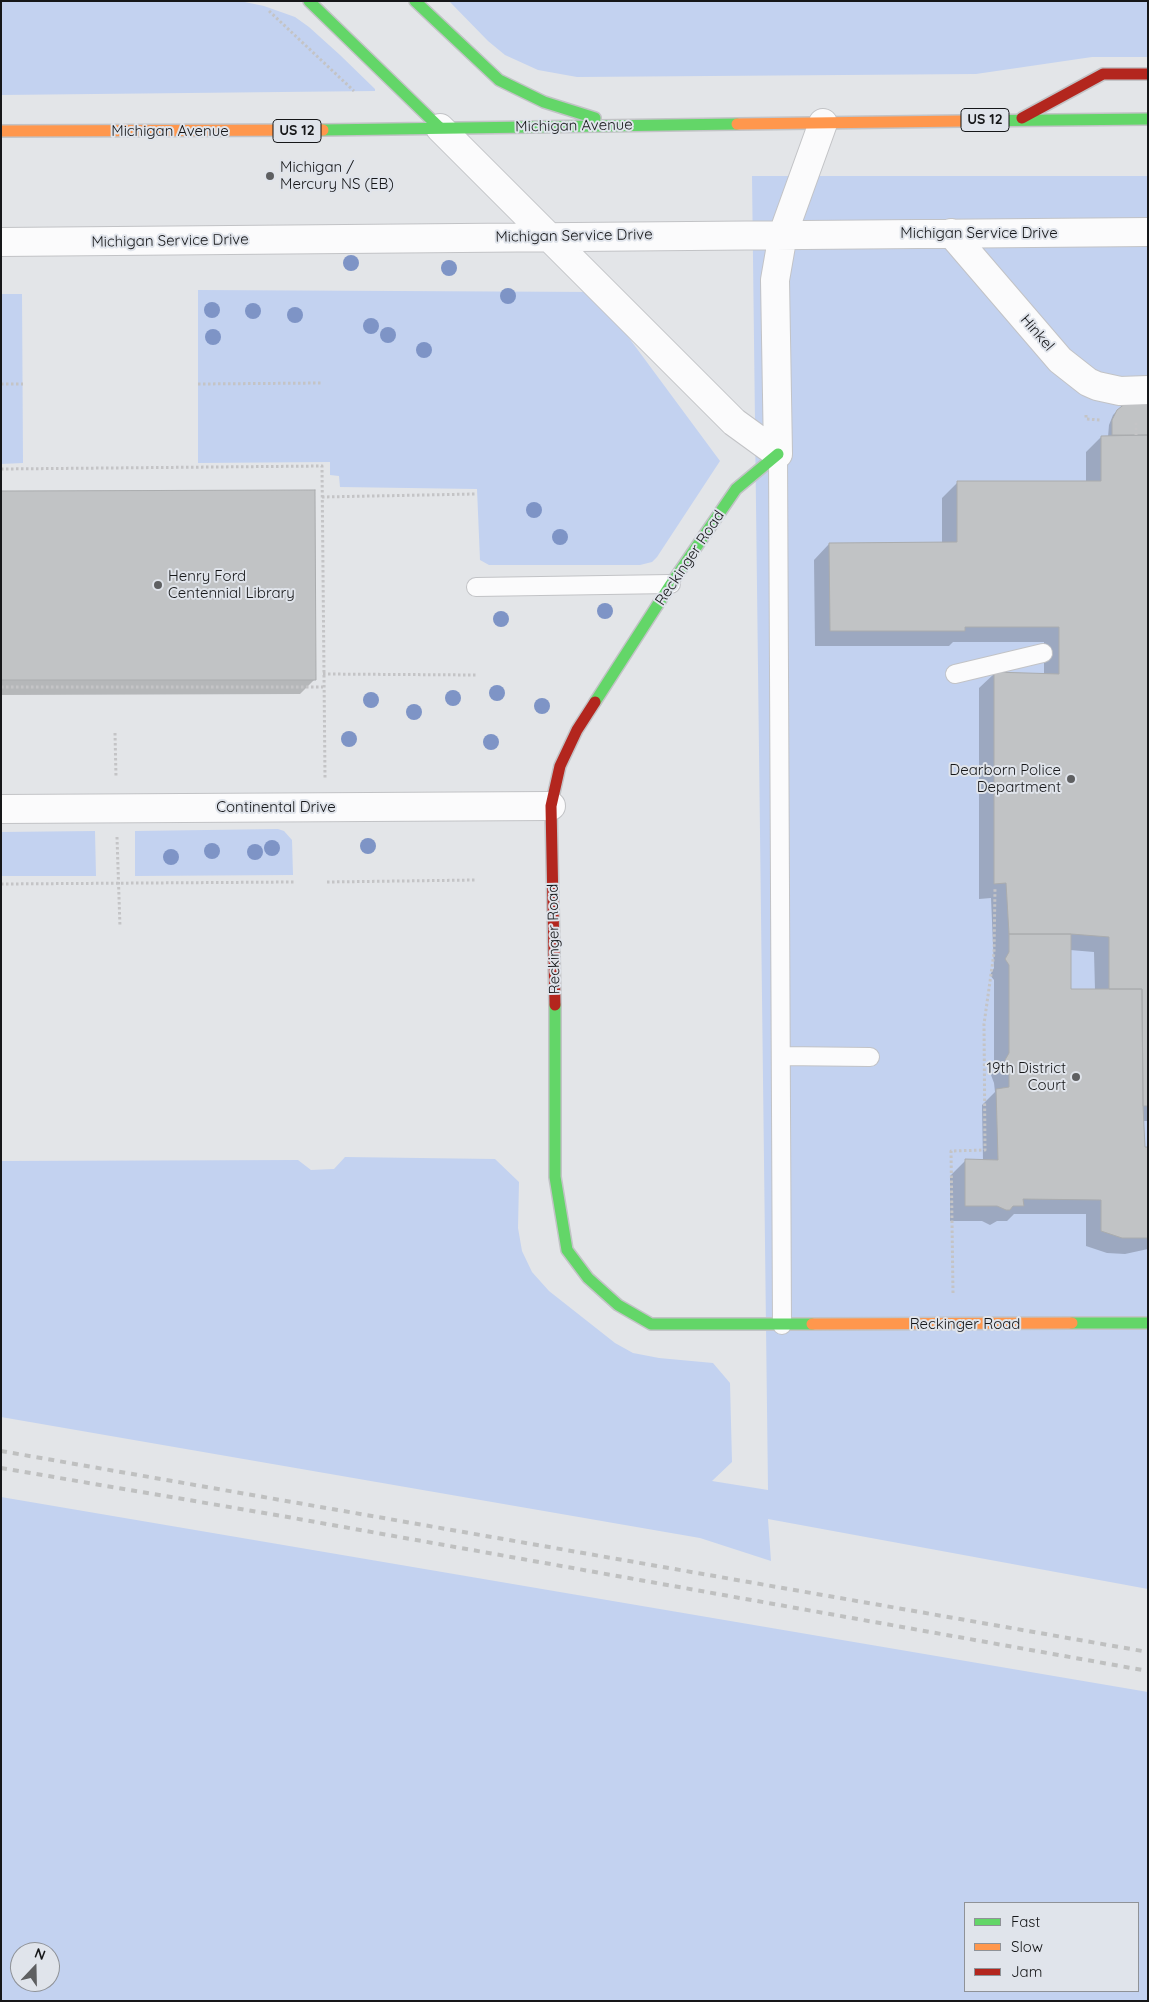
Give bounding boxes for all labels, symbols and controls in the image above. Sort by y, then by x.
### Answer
road number: US 12 [961,108,1009,132]
street label: Michigan Avenue [515,116,633,136]
road number: US 12 [273,120,321,142]
street label: Michigan Avenue [111,122,229,140]
place label: Michigan / Mercury NS (EB) [280,158,394,193]
marker: Michigan / Mercury NS (EB) [264,170,276,182]
street label: Michigan Service Drive [900,224,1058,242]
street label: Michigan Service Drive [495,226,653,246]
street label: Michigan Service Drive [91,231,249,251]
street label: Hinkel [1016,311,1058,355]
street label: Reckinger Road [652,507,728,609]
place label: Henry Ford Centennial Library [168,567,295,602]
marker: Henry Ford Centennial Library [152,579,164,591]
place label: Dearborn Police Department [949,761,1061,796]
marker: Dearborn Police Department [1065,773,1077,785]
street label: Continental Drive [216,798,336,816]
street label: Reckinger Road [544,883,564,995]
place label: 19th District Court [986,1059,1066,1094]
marker: 19th District Court [1070,1071,1082,1083]
street label: Reckinger Road [910,1315,1020,1333]
legend [964,1902,1139,1992]
text: Fast [1011,1912,1040,1931]
text: Slow [1011,1937,1043,1956]
north arrow [10,1942,60,1992]
text: N [32,1944,48,1964]
text: Jam [1011,1962,1042,1981]

